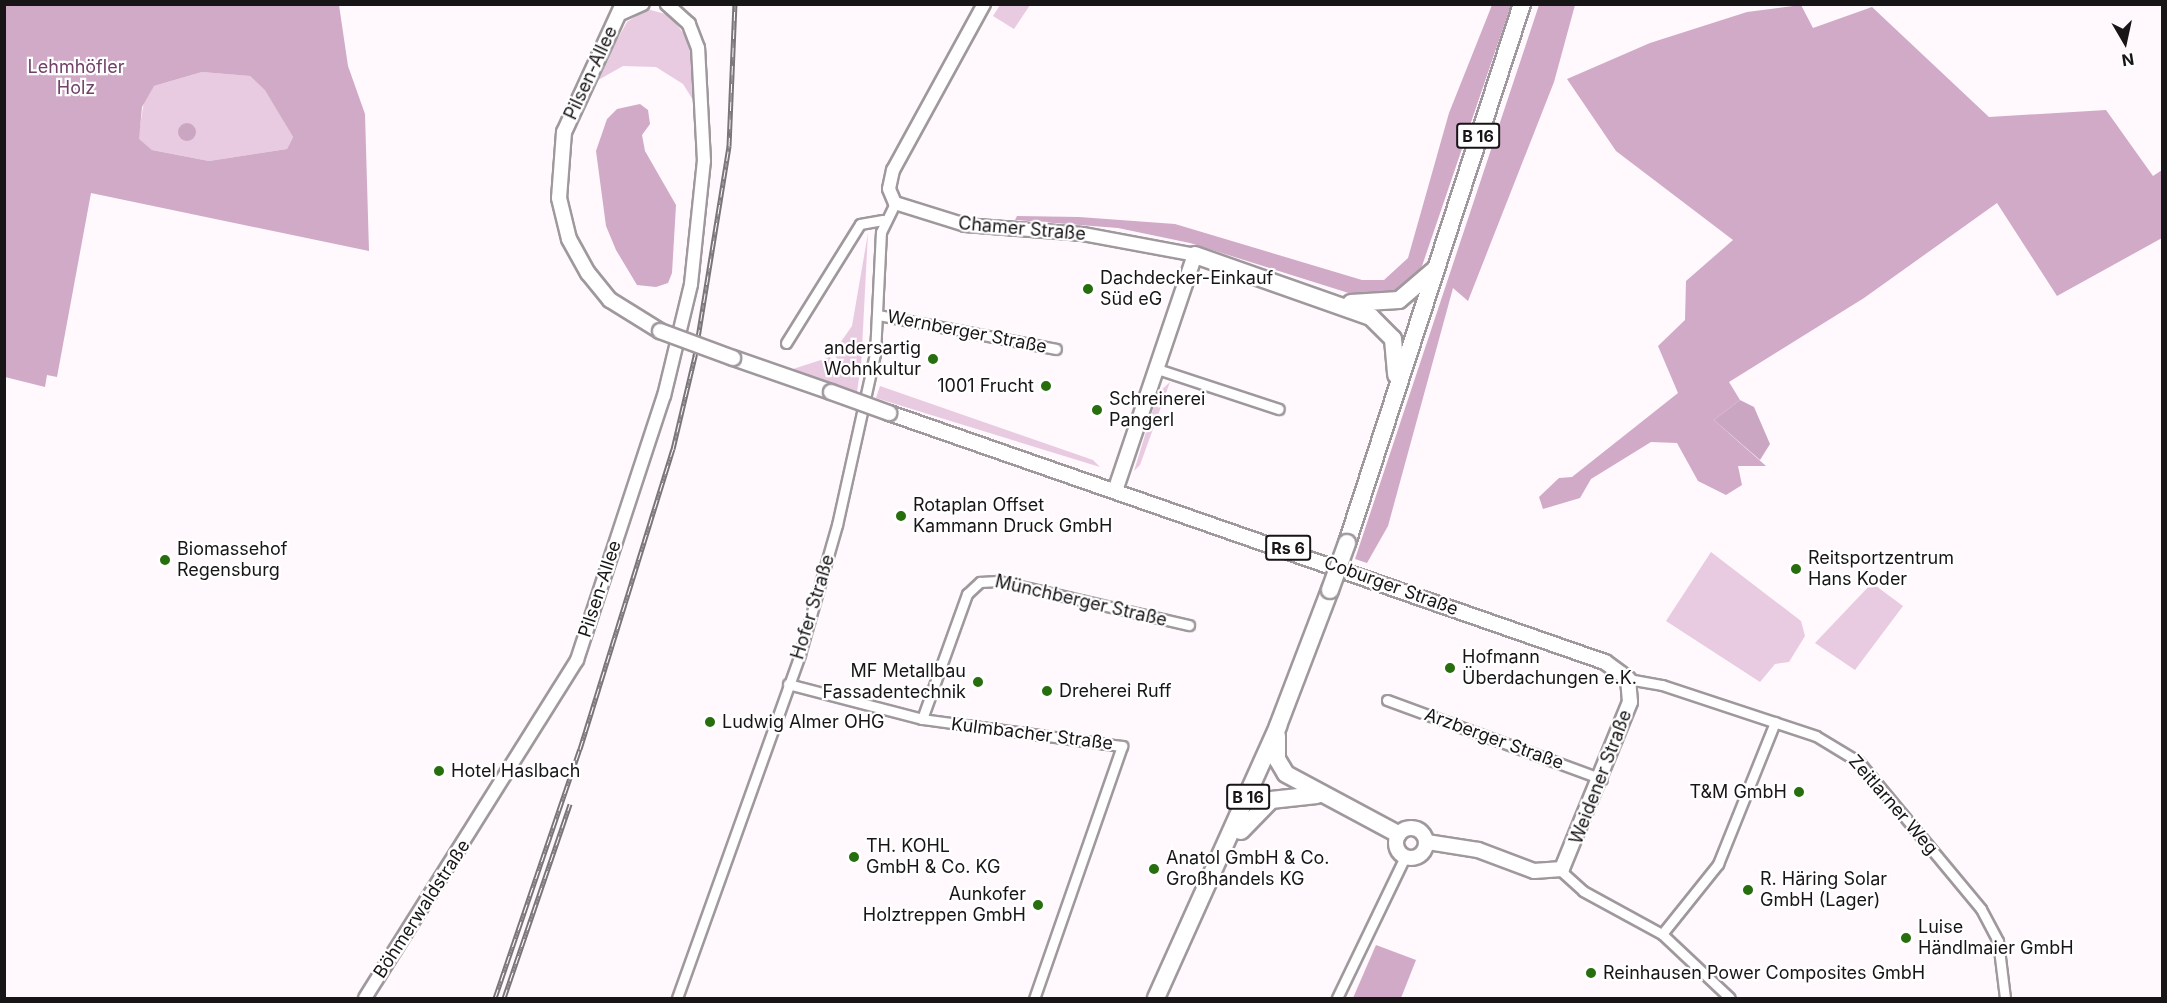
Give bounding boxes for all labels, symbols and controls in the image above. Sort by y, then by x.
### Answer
north arrow [2095,12,2155,72]
street label: Pilsen-Allee [560,23,622,123]
text: N [2120,49,2135,71]
park label: Lehmhöfler Holz [28,57,124,100]
road number: B 16 [1456,123,1500,149]
street label: Chamer Straße [957,213,1087,245]
place label: Dachdecker-Einkauf Süd eG [1100,268,1273,310]
marker: Dachdecker-Einkauf Süd eG [1081,282,1095,296]
street label: Wernberger Straße [885,306,1049,358]
place label: andersartig Wohnkultur [824,338,921,380]
marker: andersartig Wohnkultur [926,352,940,366]
place label: 1001 Frucht [937,375,1034,397]
marker: 1001 Frucht [1039,379,1053,393]
place label: Schreinerei Pangerl [1109,389,1205,432]
marker: Schreinerei Pangerl [1090,403,1104,417]
place label: Rotaplan Offset Kammann Druck GmbH [913,495,1112,538]
marker: Rotaplan Offset Kammann Druck GmbH [894,509,908,523]
road number: Rs 6 [1264,535,1312,561]
street label: Pilsen-Allee [574,538,626,640]
place label: Biomassehof Regensburg [177,539,287,582]
place label: Reitsportzentrum Hans Koder [1808,548,1954,590]
street label: Hofer Straße [787,552,839,662]
street label: Coburger Straße [1321,552,1461,620]
marker: Biomassehof Regensburg [158,553,172,567]
marker: Reitsportzentrum Hans Koder [1789,562,1803,576]
street label: Münchberger Straße [993,571,1169,631]
place label: Hofmann Überdachungen e.K. [1462,647,1637,690]
place label: MF Metallbau Fassadentechnik [822,661,966,704]
marker: Hofmann Überdachungen e.K. [1443,661,1457,675]
marker: MF Metallbau Fassadentechnik [971,675,985,689]
place label: Dreherei Ruff [1059,680,1171,702]
marker: Dreherei Ruff [1040,684,1054,698]
street label: Arzberger Straße [1422,704,1566,774]
street label: Weidener Straße [1565,707,1637,847]
place label: Ludwig Almer OHG [722,711,884,733]
street label: Kulmbacher Straße [950,713,1114,755]
marker: Ludwig Almer OHG [703,715,717,729]
street label: Zeitlarner Weg [1844,751,1942,859]
place label: Hotel Haslbach [451,760,580,782]
marker: Hotel Haslbach [432,764,446,778]
place label: T&M GmbH [1689,781,1787,803]
road number: B 16 [1226,784,1270,810]
marker: T&M GmbH [1792,785,1806,799]
street label: Böhmerwaldstraße [369,836,475,982]
place label: TH. KOHL GmbH & Co. KG [866,836,1000,878]
place label: Anatol GmbH & Co. Großhandels KG [1166,848,1330,890]
marker: TH. KOHL GmbH & Co. KG [847,850,861,864]
marker: Anatol GmbH & Co. Großhandels KG [1147,862,1161,876]
place label: R. Häring Solar GmbH (Lager) [1760,869,1887,912]
marker: R. Häring Solar GmbH (Lager) [1741,883,1755,897]
place label: Aunkofer Holztreppen GmbH [863,884,1026,926]
marker: Aunkofer Holztreppen GmbH [1031,898,1045,912]
place label: Luise Händlmaier GmbH [1918,917,2074,960]
marker: Luise Händlmaier GmbH [1899,931,1913,945]
place label: Reinhausen Power Composites GmbH [1603,962,1925,984]
marker: Reinhausen Power Composites GmbH [1584,966,1598,980]

